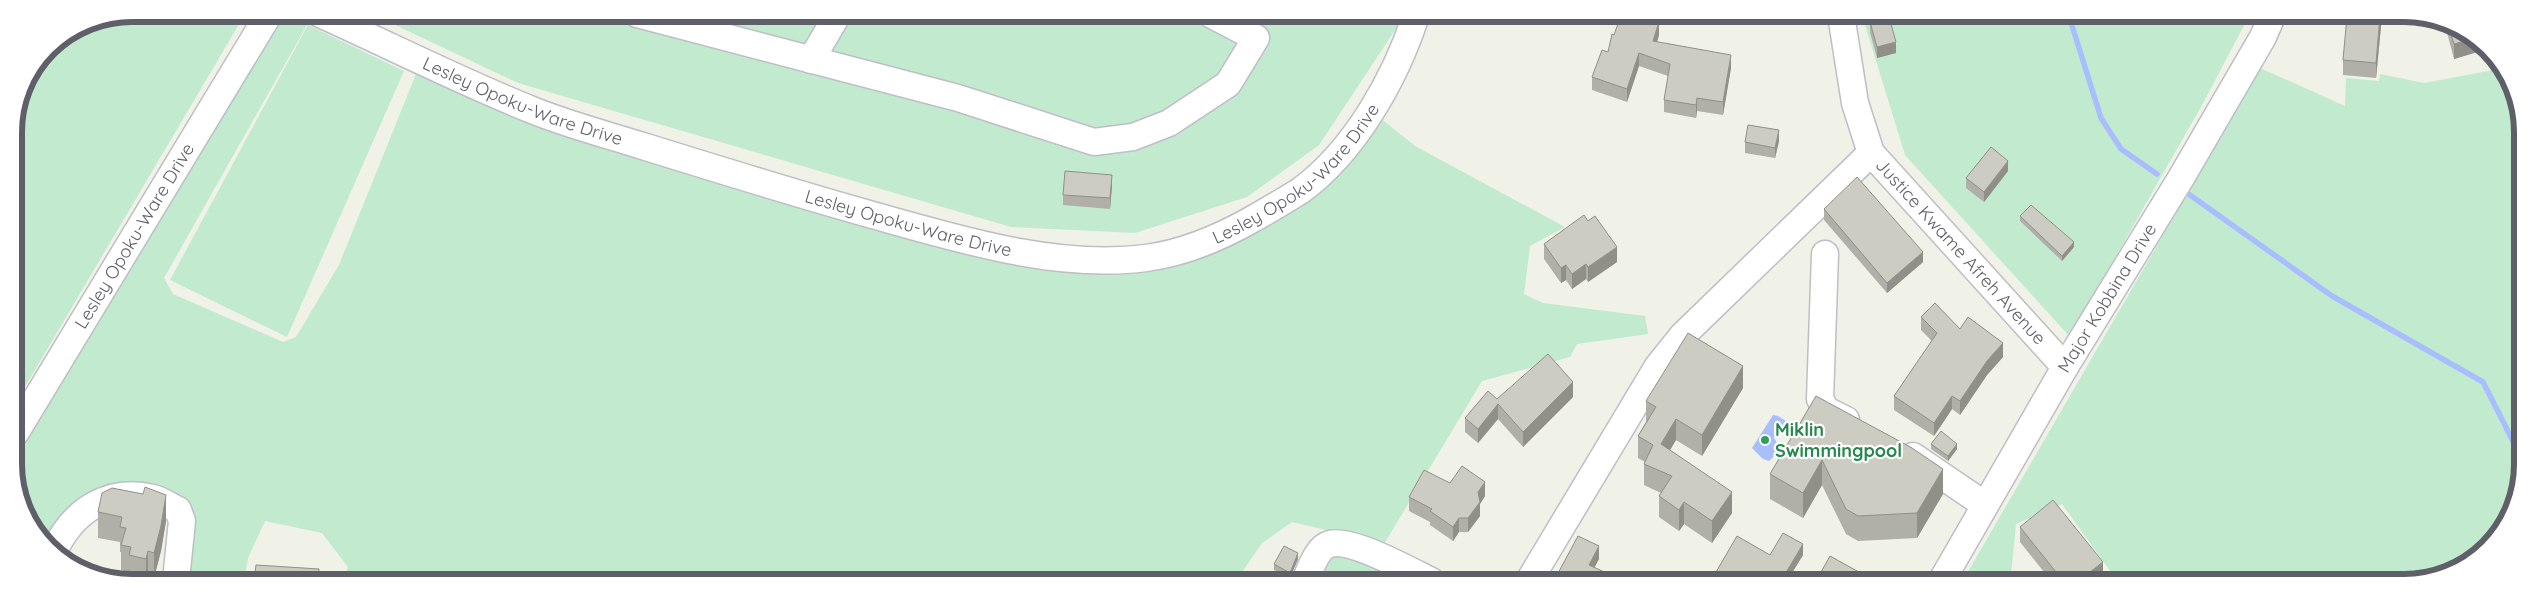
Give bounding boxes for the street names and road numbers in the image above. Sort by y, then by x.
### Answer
street label: Lesley Opoku-Ware Drive [419,51,625,150]
street label: Lesley Opoku-Ware Drive [1209,99,1384,249]
street label: Lesley Opoku-Ware Drive [69,139,199,333]
street label: Justice Kwame Afreh Avenue [1871,154,2051,349]
street label: Lesley Opoku-Ware Drive [802,184,1014,261]
street label: Major Kobbina Drive [2052,219,2161,377]

